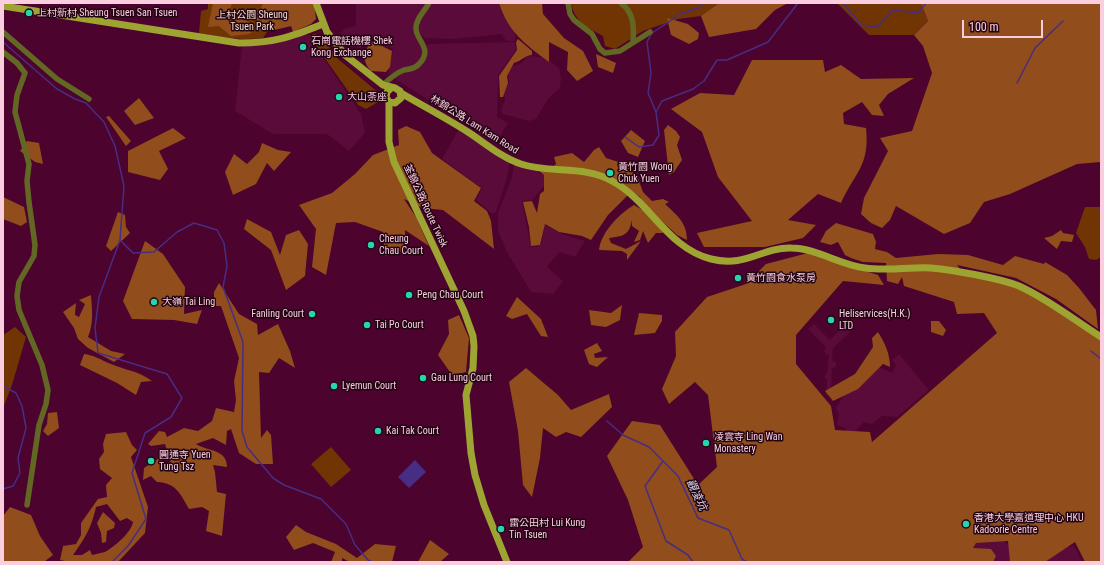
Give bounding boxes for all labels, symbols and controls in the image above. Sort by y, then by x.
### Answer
place label: 上村新村 Sheung Tsuen San Tsuen [37,7,177,19]
marker: 上村新村 Sheung Tsuen San Tsuen [24,8,34,18]
park label: 上村公園 Sheung Tsuen Park [216,9,288,32]
scale bar [964,12,1045,38]
text: 100 m [969,20,999,34]
place label: 石崗電話機樓 Shek Kong Exchange [311,35,393,58]
marker: 石崗電話機樓 Shek Kong Exchange [298,42,308,52]
place label: 大山荼座 [347,91,387,103]
marker: 大山荼座 [334,92,344,102]
street label: 林錦公路 Lam Kam Road [428,93,520,157]
place label: 黃竹園 Wong Chuk Yuen [618,161,673,184]
street label: 荃錦公路 Route Twisk [401,163,449,249]
marker: 黃竹園 Wong Chuk Yuen [605,168,615,178]
place label: Cheung Chau Court [379,233,423,256]
marker: Cheung Chau Court [366,240,376,250]
place label: 黃竹園食水泵房 [746,272,816,284]
marker: 黃竹園食水泵房 [733,273,743,283]
place label: Peng Chau Court [417,289,483,301]
marker: Peng Chau Court [404,290,414,300]
place label: 大嶺 Tai Ling [162,296,215,308]
marker: 大嶺 Tai Ling [149,297,159,307]
place label: Fanling Court [251,308,304,320]
place label: Heliservices(H.K.) LTD [839,308,911,332]
marker: Fanling Court [307,309,317,319]
marker: Heliservices(H.K.) LTD [826,315,836,325]
place label: Tai Po Court [375,319,424,331]
marker: Tai Po Court [362,320,372,330]
place label: Gau Lung Court [431,372,492,384]
marker: Gau Lung Court [418,373,428,383]
place label: Lyemun Court [342,380,396,392]
marker: Lyemun Court [329,381,339,391]
place label: Kai Tak Court [386,425,439,437]
marker: Kai Tak Court [373,426,383,436]
place label: 凌雲寺 Ling Wan Monastery [714,431,783,454]
marker: 凌雲寺 Ling Wan Monastery [701,438,711,448]
place label: 圓通寺 Yuen Tung Tsz [159,449,211,472]
marker: 圓通寺 Yuen Tung Tsz [146,456,156,466]
water label: 觀凌坑 [683,477,709,513]
place label: 香港大學嘉道理中心 HKU Kadoorie Centre [974,512,1084,536]
place label: 雷公田村 Lui Kung Tin Tsuen [509,517,585,540]
marker: 香港大學嘉道理中心 HKU Kadoorie Centre [961,519,971,529]
marker: 雷公田村 Lui Kung Tin Tsuen [496,524,506,534]

